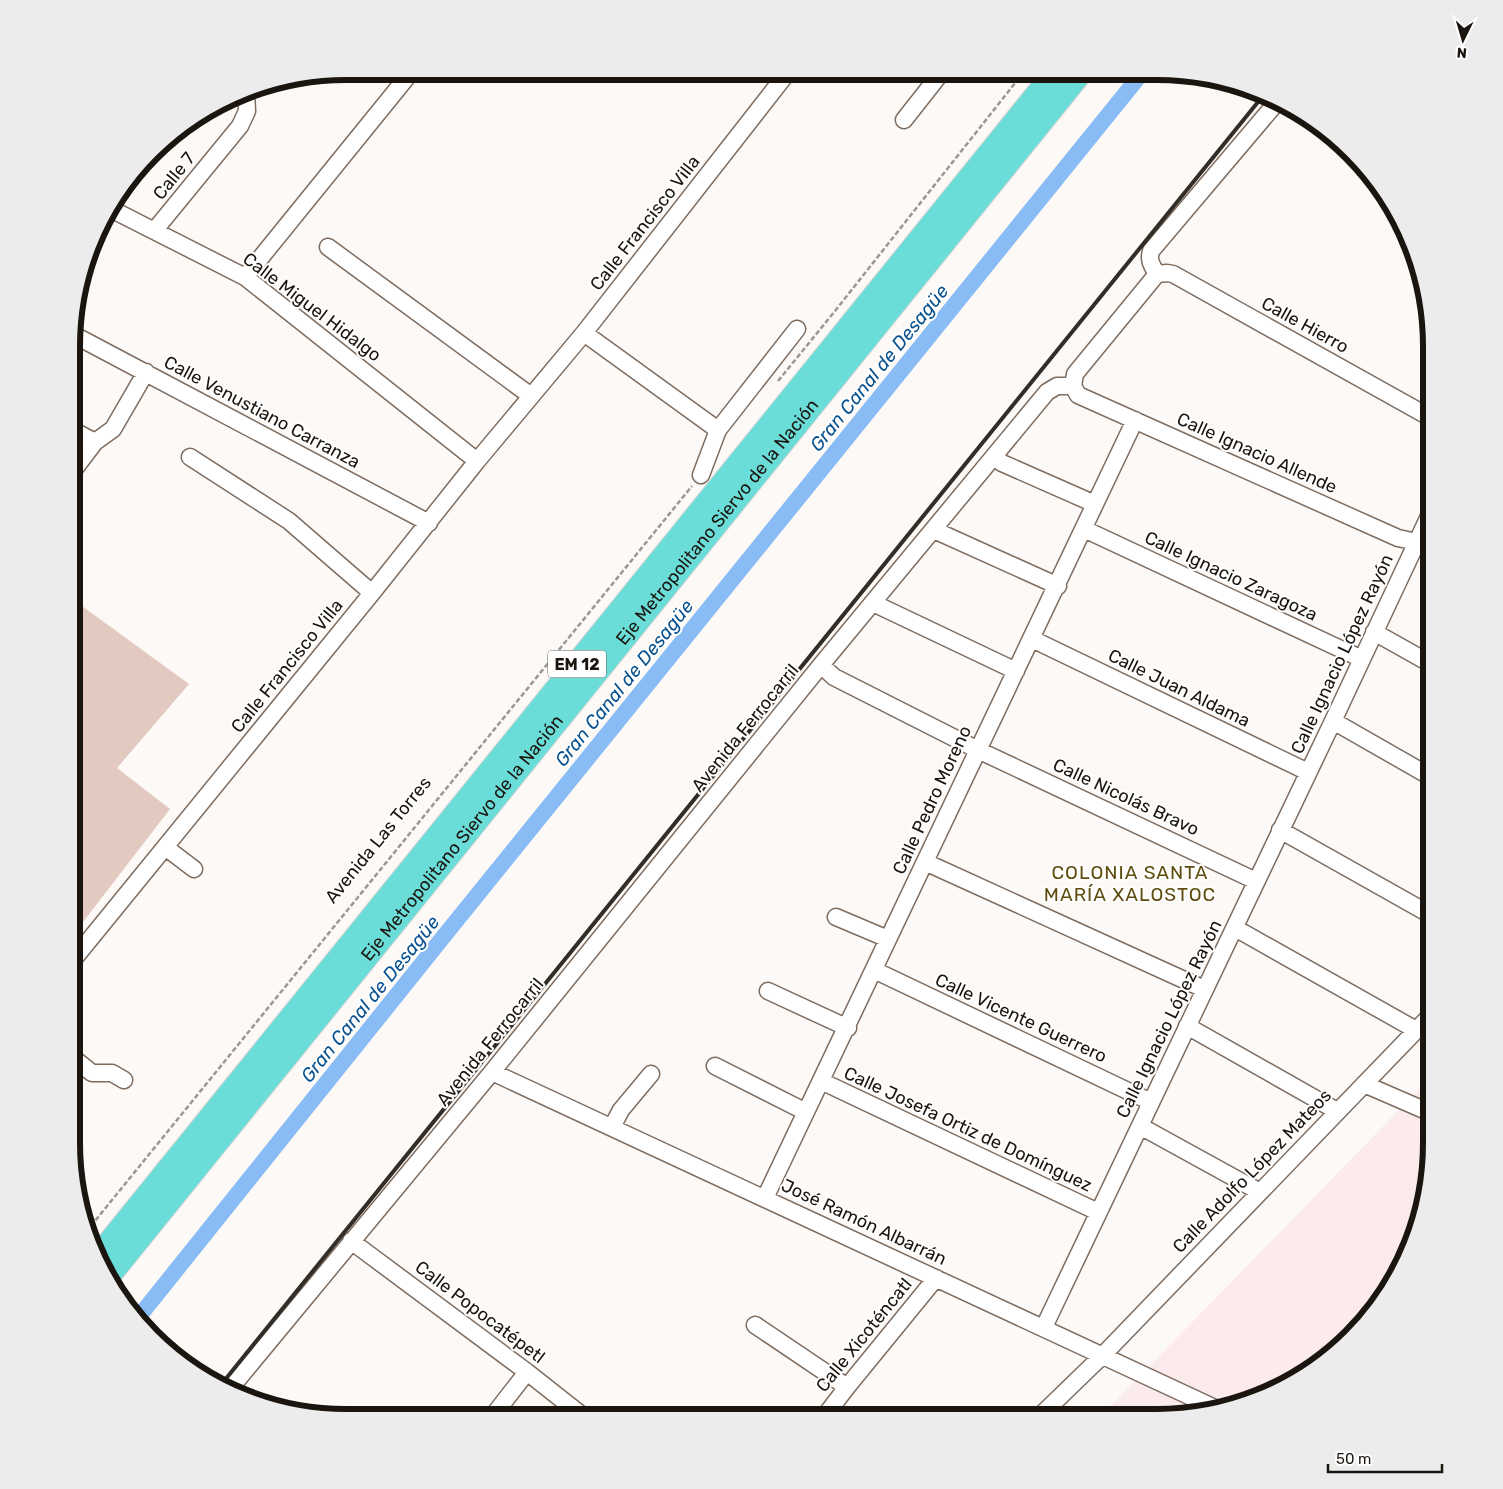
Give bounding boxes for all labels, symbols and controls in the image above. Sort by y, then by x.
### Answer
north arrow [1438,15,1488,65]
text: N [1456,44,1468,61]
street label: Calle 7 [148,148,200,204]
street label: Calle Francisco Villa [585,151,705,295]
street label: Calle Miguel Hidalgo [238,248,386,366]
water label: Gran Canal de Desagüe [805,280,954,456]
street label: Calle Hierro [1258,292,1352,358]
street label: Calle Venustiano Carranza [160,351,364,473]
street label: Eje Metropolitano Siervo de la Nación [611,395,823,649]
street label: Calle Ignacio Allende [1174,408,1340,498]
street label: Calle Ignacio Zaragoza [1141,526,1321,626]
street label: Calle Ignacio López Rayón [1286,551,1398,757]
street label: Calle Francisco Villa [226,595,348,737]
water label: Gran Canal de Desagüe [550,595,699,771]
street label: Calle Juan Aldama [1104,644,1254,732]
road number: EM 12 [548,651,606,678]
street label: Avenida Ferrocarril [687,660,803,796]
street label: Eje Metropolitano Siervo de la Nación [356,710,568,965]
street label: Calle Pedro Moreno [888,722,976,878]
street label: Calle Nicolás Bravo [1049,754,1203,840]
street label: Avenida Las Torres [320,772,436,908]
district label: COLONIA SANTA MARÍA XALOSTOC [1044,861,1216,906]
water label: Gran Canal de Desagüe [296,911,445,1087]
street label: Calle Ignacio López Rayón [1111,916,1227,1122]
street label: Calle Vicente Guerrero [932,969,1110,1067]
street label: Avenida Ferrocarril [432,974,548,1110]
street label: Calle Josefa Ortiz de Domínguez [840,1062,1096,1196]
street label: Calle Adolfo López Mateos [1168,1085,1336,1257]
street label: José Ramón Albarrán [778,1174,950,1270]
street label: Calle Popocatépetl [411,1256,549,1368]
street label: Calle Xicoténcatl [811,1274,917,1396]
scale bar [1328,1442,1442,1474]
text: 50 m [1336,1450,1371,1468]

